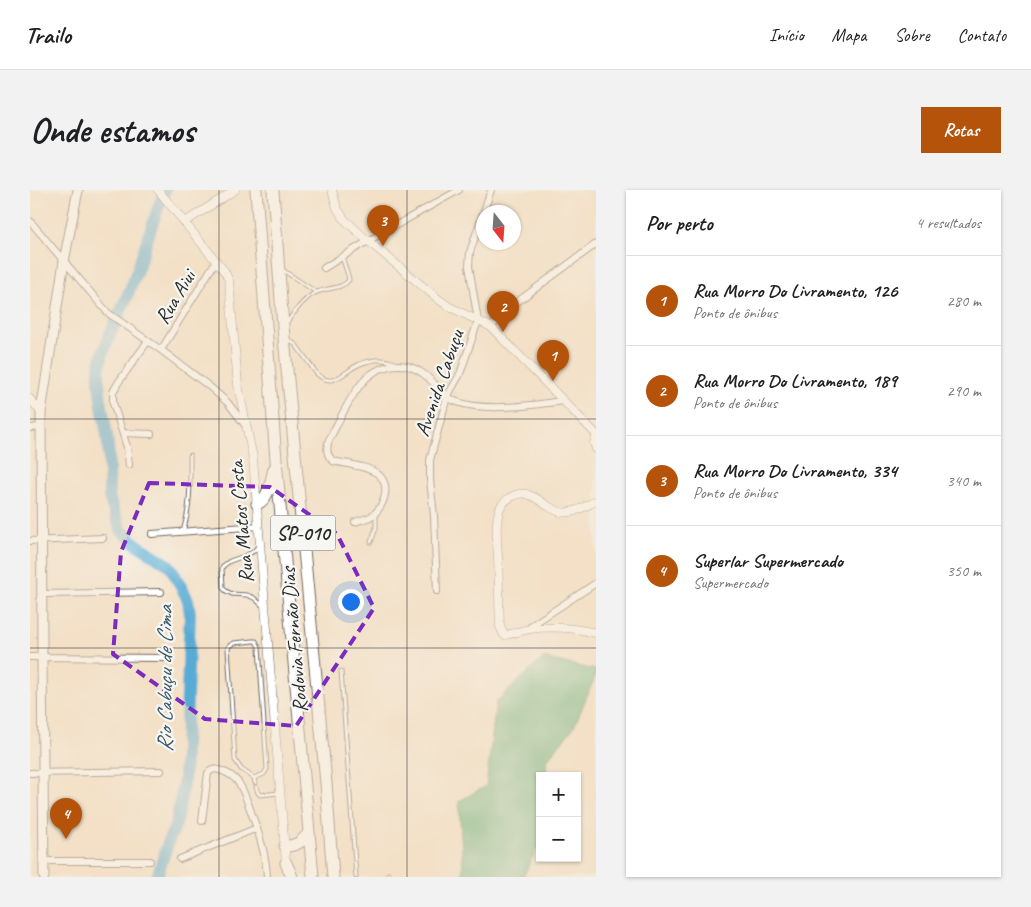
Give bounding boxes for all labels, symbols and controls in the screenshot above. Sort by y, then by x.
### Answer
text: Trailo [25,20,71,50]
text: Início [769,24,804,46]
text: Mapa [832,24,866,46]
text: Sobre [894,24,930,46]
text: Contato [958,24,1006,46]
button: Rotas [921,107,1001,153]
text: Onde estamos [30,108,195,153]
pin: 3 [367,205,399,246]
north arrow [476,205,521,250]
text: Por perto [646,210,713,236]
text: 4 resultados [916,213,981,233]
street label: Rua Aiui [149,263,203,329]
text: Rua Morro Do Livramento, 126 [693,279,898,303]
pin: 2 [487,291,519,332]
text: 1 [658,291,666,311]
text: 280 m [947,291,981,311]
text: Ponto de ônibus [693,303,777,323]
street label: Avenida Cabuçu [409,325,470,440]
pin: 1 [537,340,569,381]
text: Rua Morro Do Livramento, 189 [693,369,897,393]
text: 2 [658,381,666,401]
text: 290 m [947,381,981,401]
text: Ponto de ônibus [693,393,777,413]
street label: Rua Matos Costa [223,457,259,584]
text: Rua Morro Do Livramento, 334 [693,459,897,483]
text: 3 [658,471,666,491]
text: 340 m [947,471,981,491]
text: Ponto de ônibus [693,483,777,503]
road number: SP-010 [270,516,336,550]
text: Superlar Supermercado [693,549,843,573]
text: 4 [658,561,666,581]
text: 350 m [947,561,981,581]
street label: Rodovia Fernão Dias [275,564,313,714]
text: Supermercado [693,573,768,593]
your location [338,589,364,615]
water label: Rio Cabuçu de Cima [151,604,179,752]
map controls [536,772,581,862]
button: + [536,772,581,817]
pin: 4 [50,798,82,839]
button: − [536,817,581,862]

